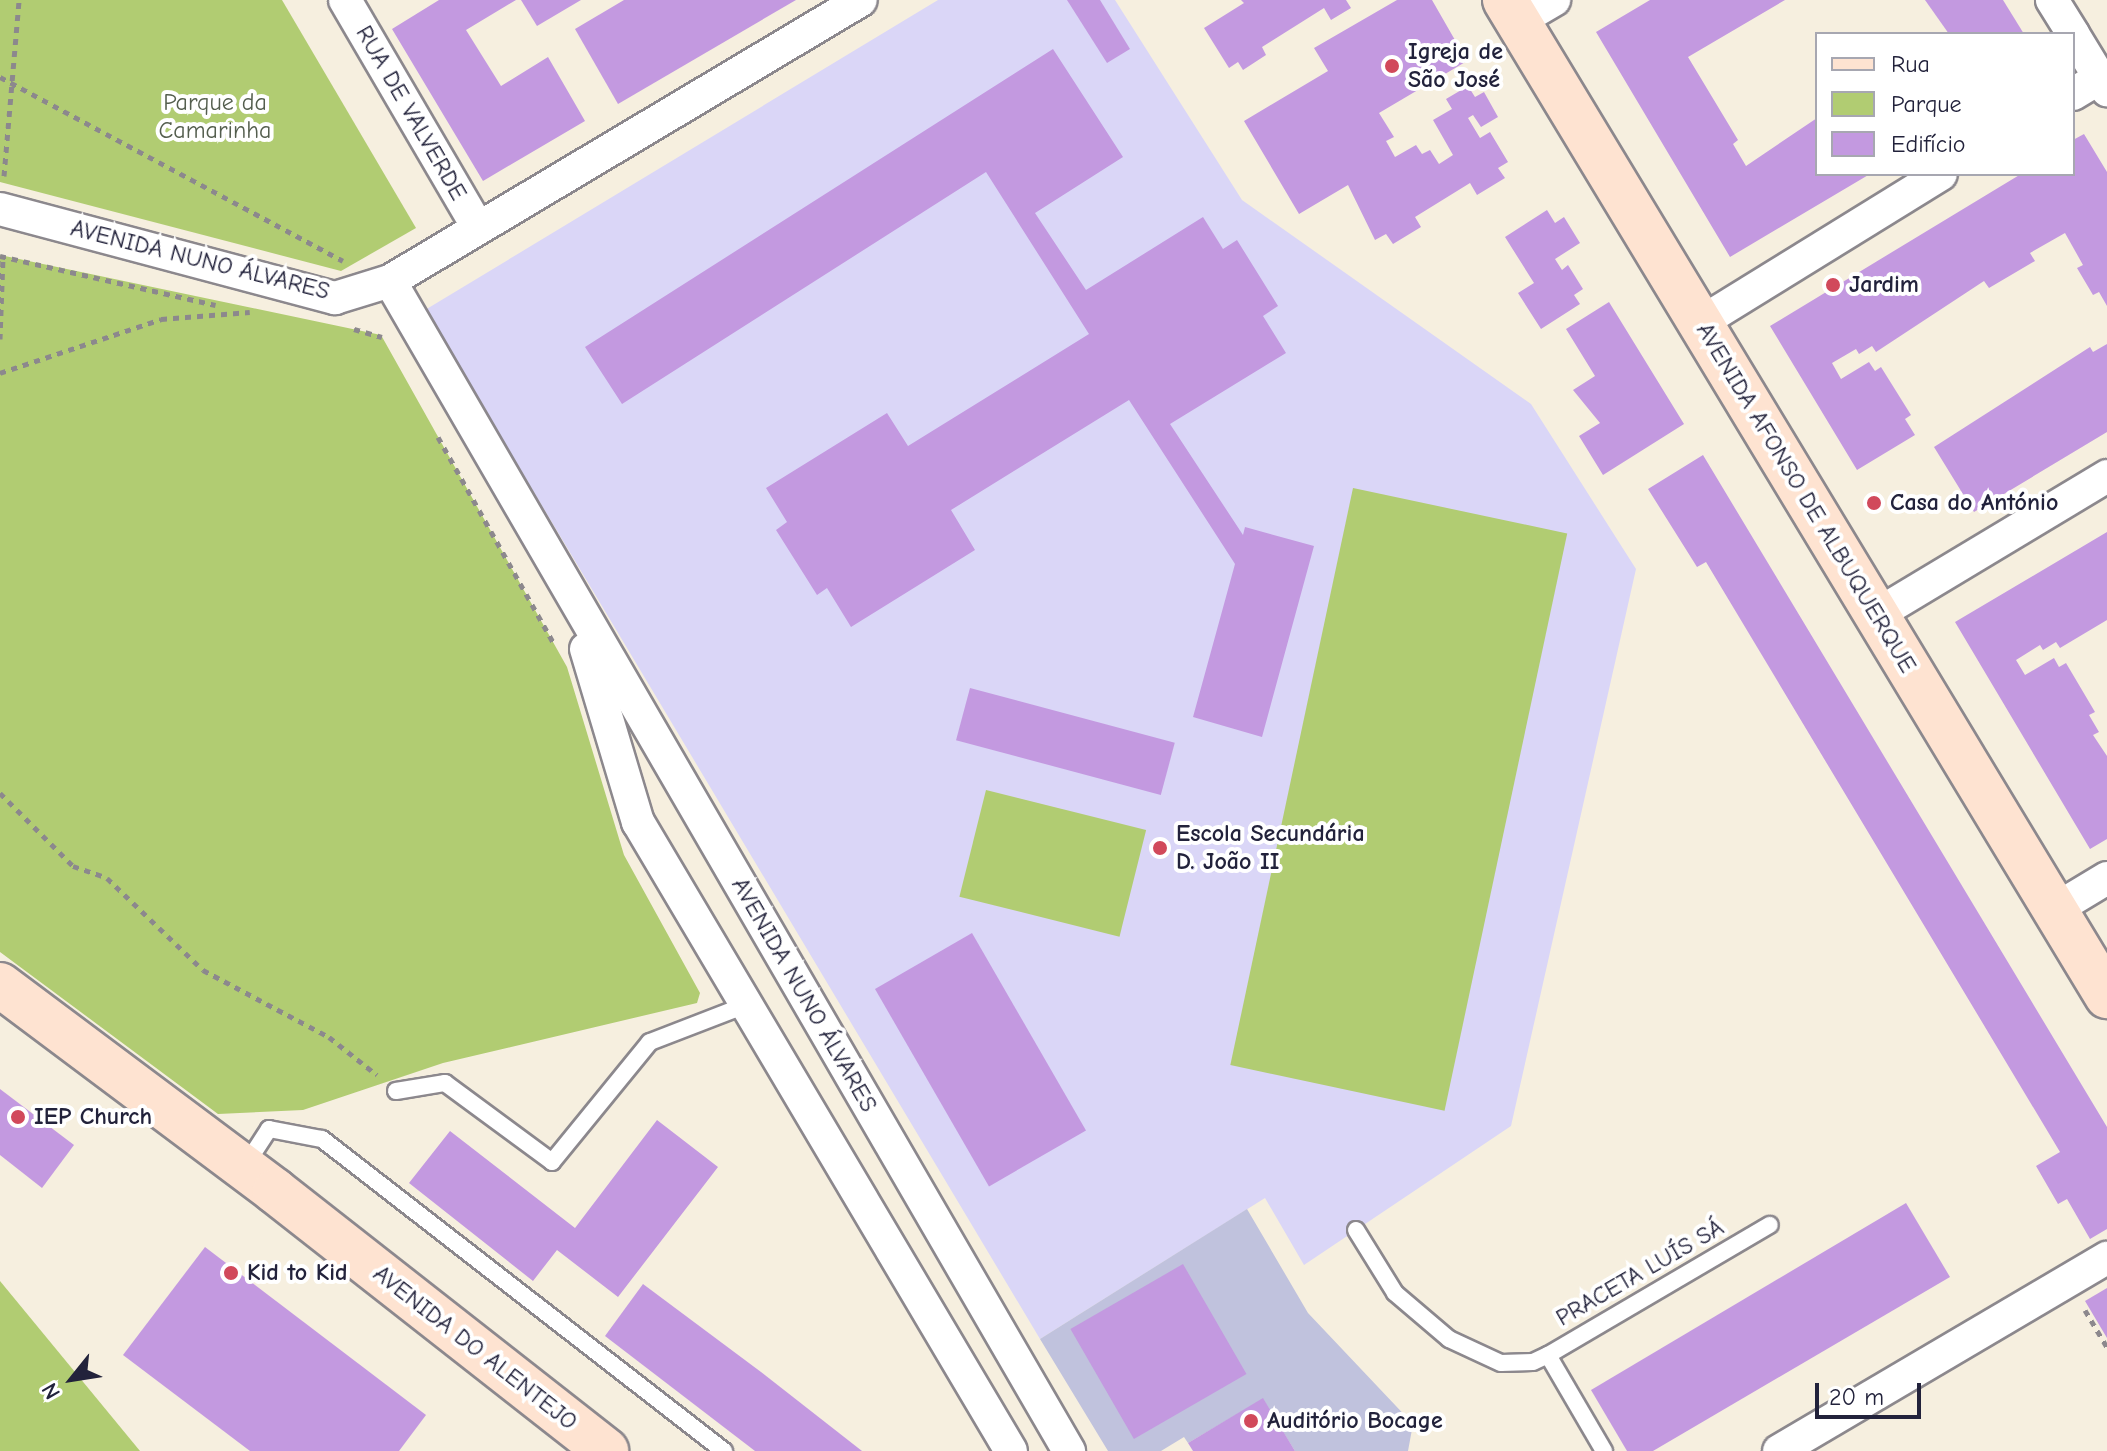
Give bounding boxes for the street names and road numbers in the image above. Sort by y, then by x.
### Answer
street label: RUA DE VALVERDE [349,21,473,205]
street label: AVENIDA NUNO ÁLVARES [68,214,332,306]
street label: AVENIDA AFONSO DE ALBUQUERQUE [1690,318,1922,678]
street label: AVENIDA NUNO ÁLVARES [725,873,883,1117]
street label: PRACETA LUÍS SÁ [1551,1213,1729,1333]
street label: AVENIDA DO ALENTEJO [367,1260,583,1436]

